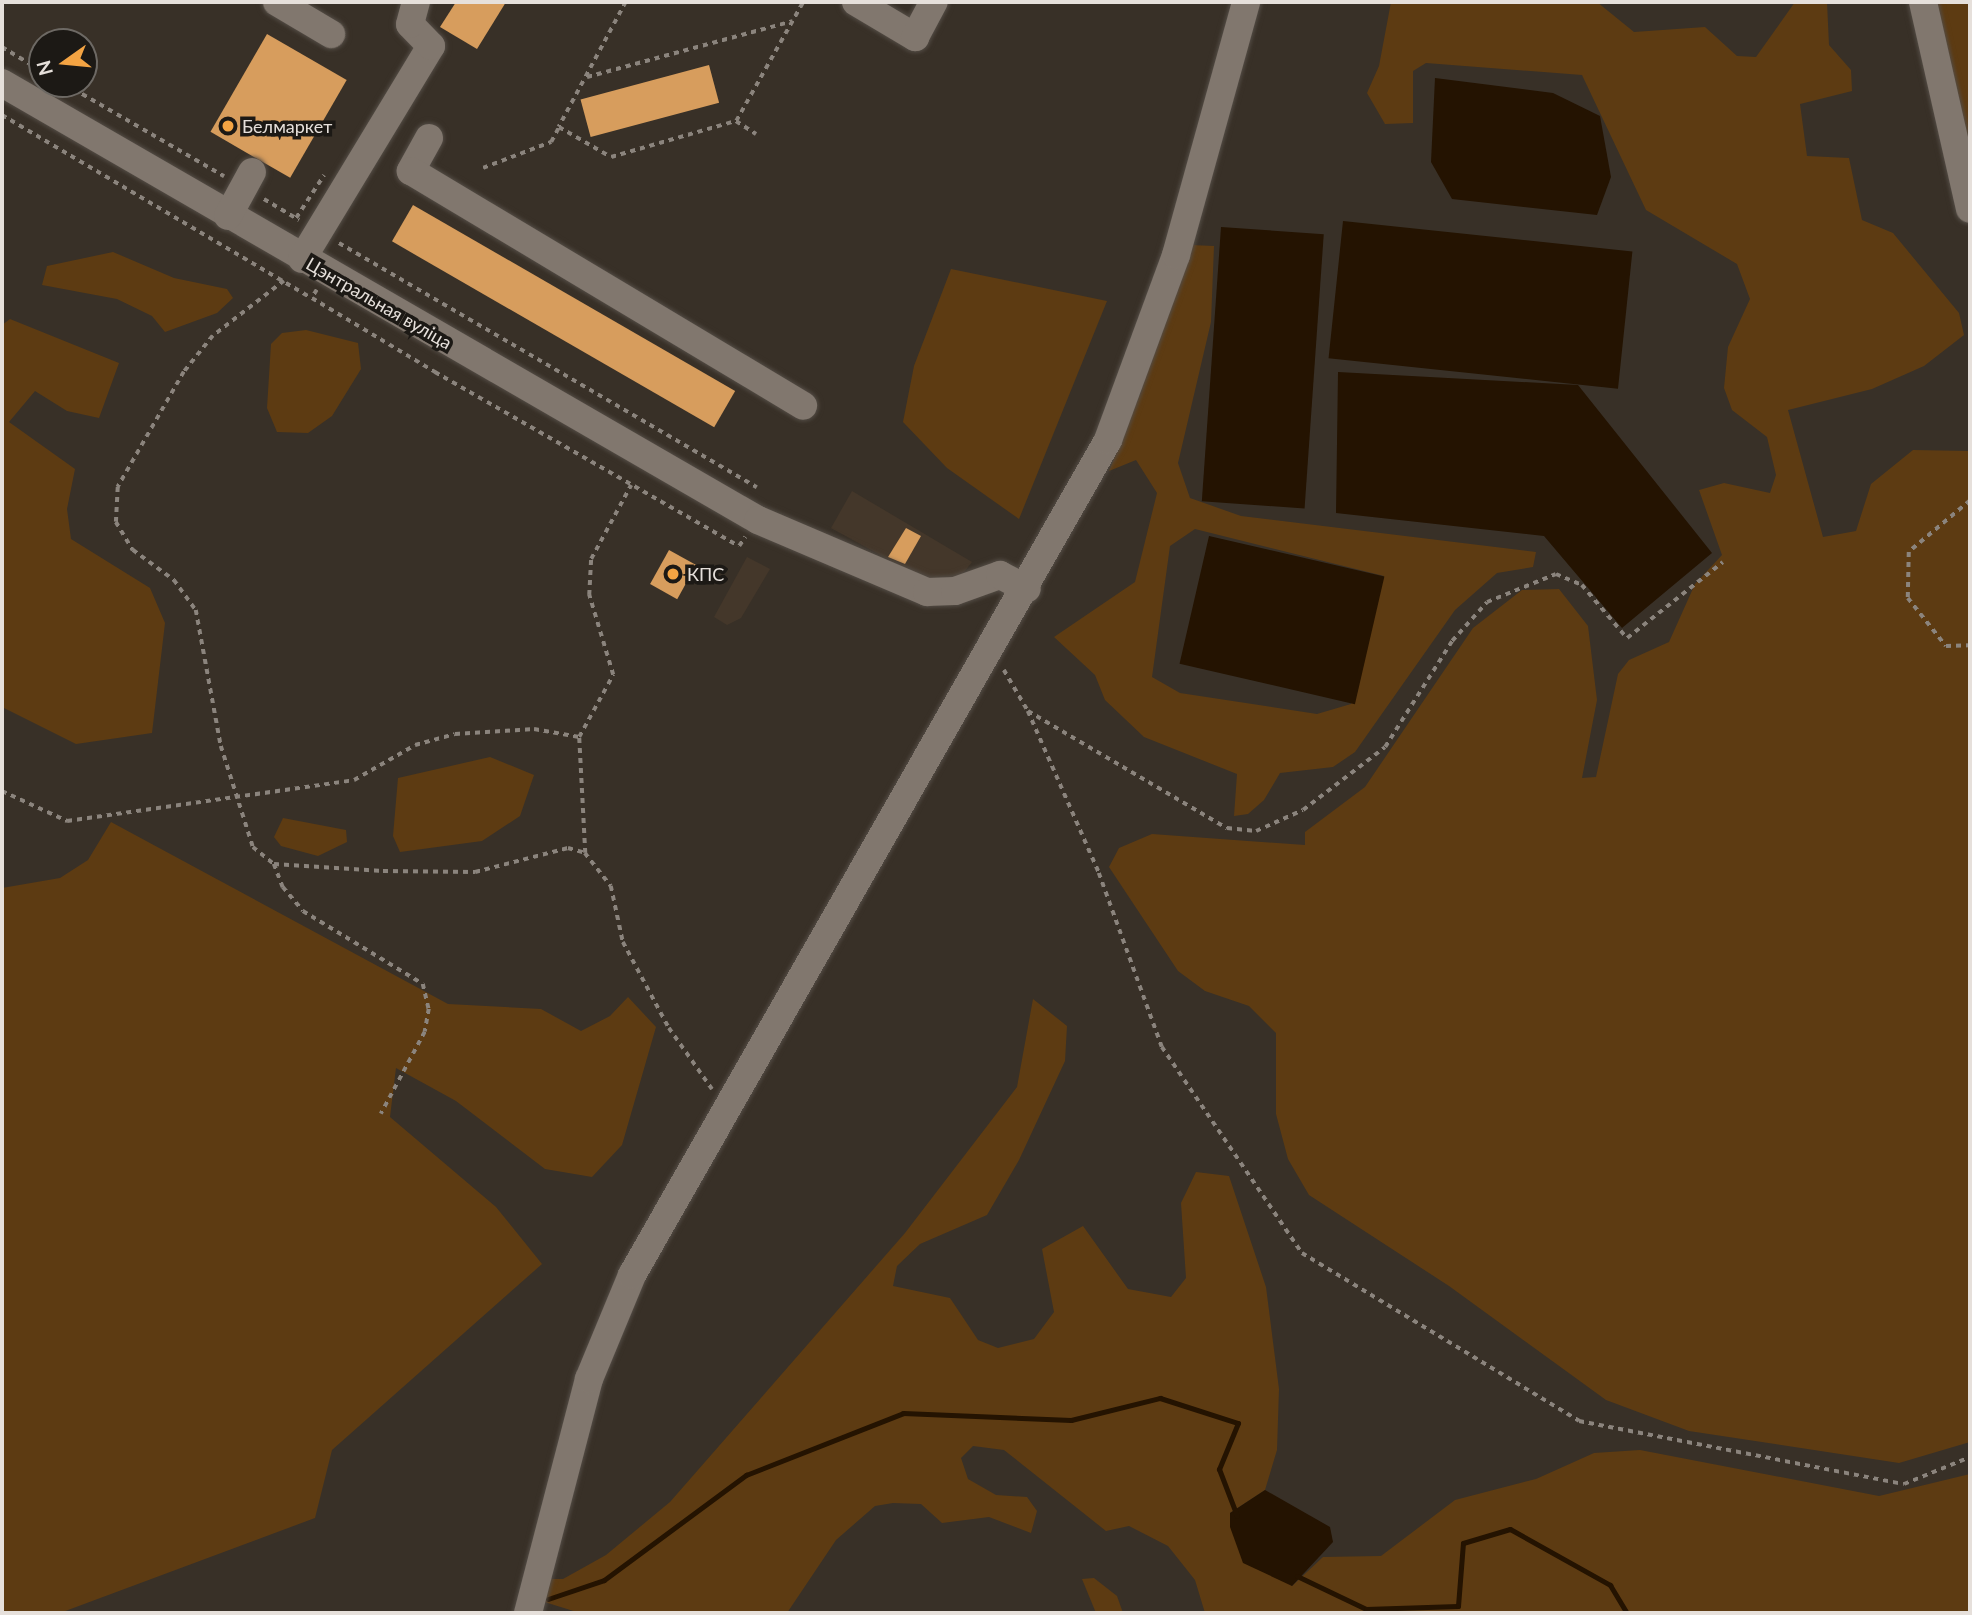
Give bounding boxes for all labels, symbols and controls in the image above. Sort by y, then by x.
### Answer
north arrow [28,28,98,98]
text: N [31,58,57,78]
place label: Белмаркет [242,115,332,137]
marker: Белмаркет [220,118,236,134]
street label: Цэнтральная вуліца [302,253,456,353]
place label: КПС [687,563,724,585]
marker: КПС [665,566,681,582]

